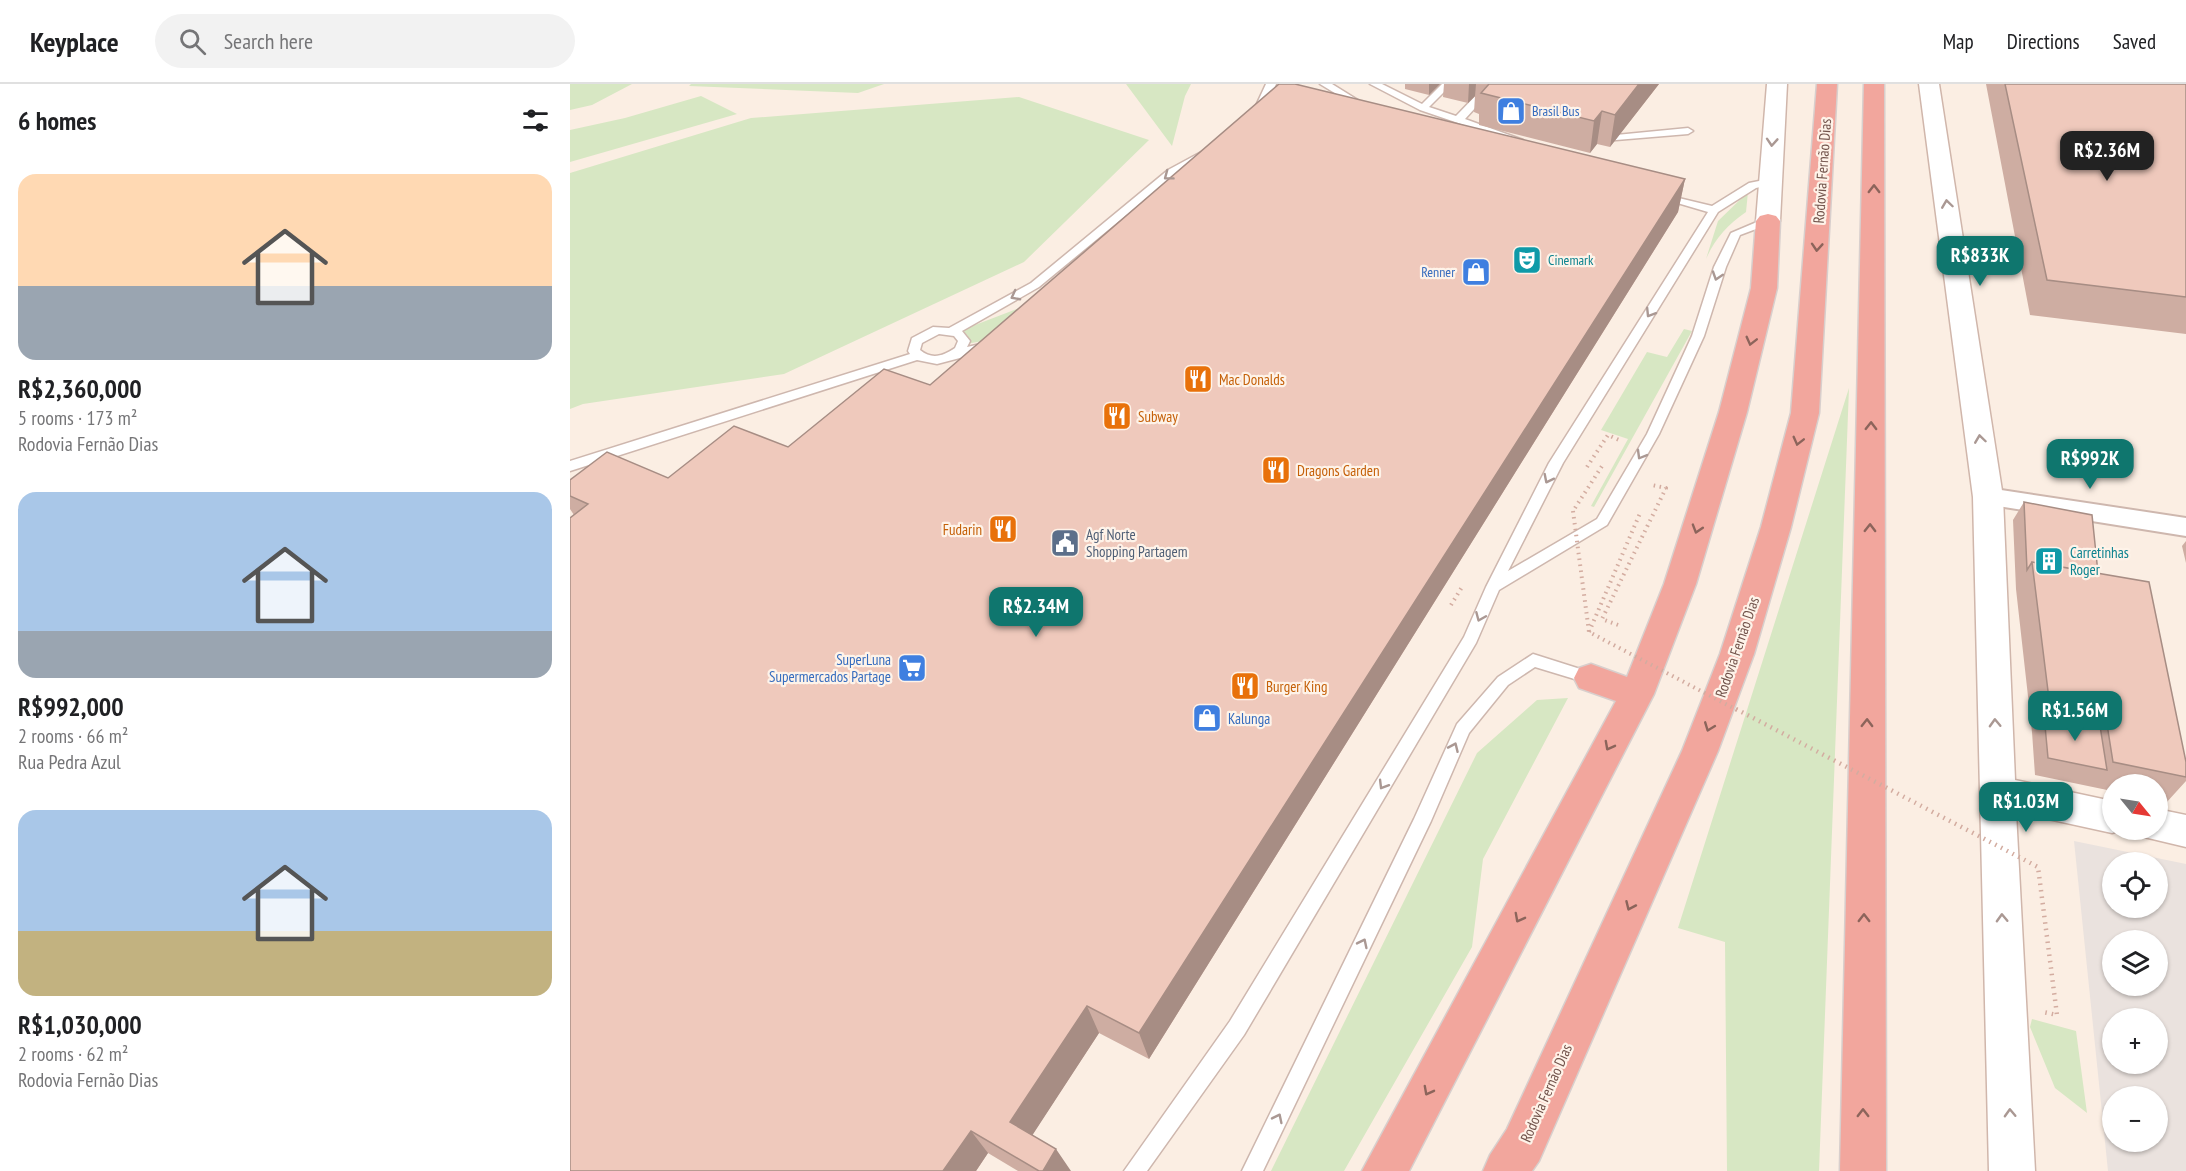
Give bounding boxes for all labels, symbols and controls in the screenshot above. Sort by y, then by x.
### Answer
search box [155,14,575,68]
text: Keyplace [30,23,119,60]
icon: search [176,25,209,58]
text: Search here [224,27,313,55]
text: Map [1943,28,1974,55]
text: Directions [2007,28,2080,55]
text: Saved [2113,28,2156,55]
shop icon: Brasil Bus [1495,95,1527,127]
place label: Brasil Bus [1532,102,1580,120]
text: 6 homes [18,104,96,137]
icon: filters [519,104,552,137]
street label: Rodovia Fernão Dias [1809,118,1835,224]
pin: R$2.36M [2052,131,2162,182]
text: R$2.36M [2074,137,2140,163]
one-way arrow [1765,138,1778,147]
one-way arrow [1163,169,1174,180]
one-way arrow [1867,185,1880,194]
one-way arrow [1941,199,1953,209]
icon: home [231,213,339,321]
pin: R$833K [1931,236,2029,287]
text: R$833K [1951,242,2009,268]
one-way arrow [1810,243,1823,252]
theatre icon: Cinemark [1511,244,1543,276]
place label: Cinemark [1548,251,1594,269]
shop icon: Renner [1460,256,1492,288]
place label: Renner [1421,263,1455,281]
one-way arrow [1712,270,1724,281]
one-way arrow [1010,289,1021,300]
one-way arrow [1645,307,1657,317]
one-way arrow [1745,336,1758,346]
restaurant icon: Mac Donalds [1182,363,1214,395]
place label: Mac Donalds [1219,370,1285,389]
text: R$2,360,000 [18,372,142,405]
restaurant icon: Subway [1101,400,1133,432]
text: 5 rooms · 173 m² [18,405,137,431]
place label: Subway [1138,407,1178,426]
one-way arrow [1865,422,1877,431]
text: Rodovia Fernão Dias [18,431,158,457]
one-way arrow [1974,434,1986,443]
one-way arrow [1793,435,1805,446]
pin: R$992K [2041,439,2139,490]
text: R$992K [2061,445,2119,471]
one-way arrow [1637,449,1648,459]
restaurant icon: Dragons Garden [1260,454,1292,486]
place label: Dragons Garden [1297,461,1380,480]
one-way arrow [1544,473,1555,483]
restaurant icon: Fudarin [987,513,1019,545]
place label: Fudarin [943,520,982,539]
one-way arrow [1692,523,1704,534]
one-way arrow [1864,523,1876,532]
place label: Agf Norte Shopping Partagem [1086,525,1187,561]
public building icon: Agf Norte Shopping Partagem [1049,527,1081,559]
icon: home [231,531,339,639]
place label: Carretinhas Roger [2070,543,2129,579]
building icon: Carretinhas Roger [2033,545,2065,577]
pin: R$2.34M [981,587,1091,638]
text: R$2.34M [1003,593,1069,619]
street label: Rodovia Fernão Dias [1711,594,1763,700]
one-way arrow [1475,610,1487,621]
place label: SuperLuna Supermercados Partage [769,650,891,686]
supermarket icon: SuperLuna Supermercados Partage [896,652,928,684]
restaurant icon: Burger King [1229,670,1261,702]
place label: Burger King [1266,677,1327,696]
text: R$992,000 [18,690,124,723]
pin: R$1.56M [2020,691,2130,742]
text: R$1.56M [2042,697,2108,723]
shop icon: Kalunga [1191,702,1223,734]
place label: Kalunga [1228,709,1270,728]
one-way arrow [1860,718,1873,727]
one-way arrow [1988,718,2001,727]
one-way arrow [1704,721,1716,732]
text: 2 rooms · 66 m² [18,723,128,749]
one-way arrow [1605,740,1617,751]
one-way arrow [1447,743,1459,754]
text: Rua Pedra Azul [18,749,121,775]
north arrow [2102,774,2168,840]
map controls [2102,774,2168,1152]
one-way arrow [1379,779,1390,789]
pin: R$1.03M [1971,782,2081,833]
text: R$1.03M [1993,788,2059,814]
icon: home [231,849,339,957]
button: locate [2102,852,2168,918]
one-way arrow [1626,899,1638,910]
one-way arrow [1514,912,1526,923]
one-way arrow [1858,913,1870,922]
one-way arrow [1996,913,2008,922]
button: layers [2102,930,2168,996]
one-way arrow [1355,938,1367,949]
text: R$1,030,000 [18,1008,142,1041]
button: + [2102,1008,2168,1074]
text: 2 rooms · 62 m² [18,1041,128,1067]
street label: Rodovia Fernão Dias [1516,1041,1576,1145]
text: Rodovia Fernão Dias [18,1067,158,1093]
one-way arrow [1424,1085,1435,1095]
button: − [2102,1086,2168,1152]
one-way arrow [1857,1108,1869,1117]
one-way arrow [2003,1108,2016,1117]
one-way arrow [1270,1114,1282,1125]

